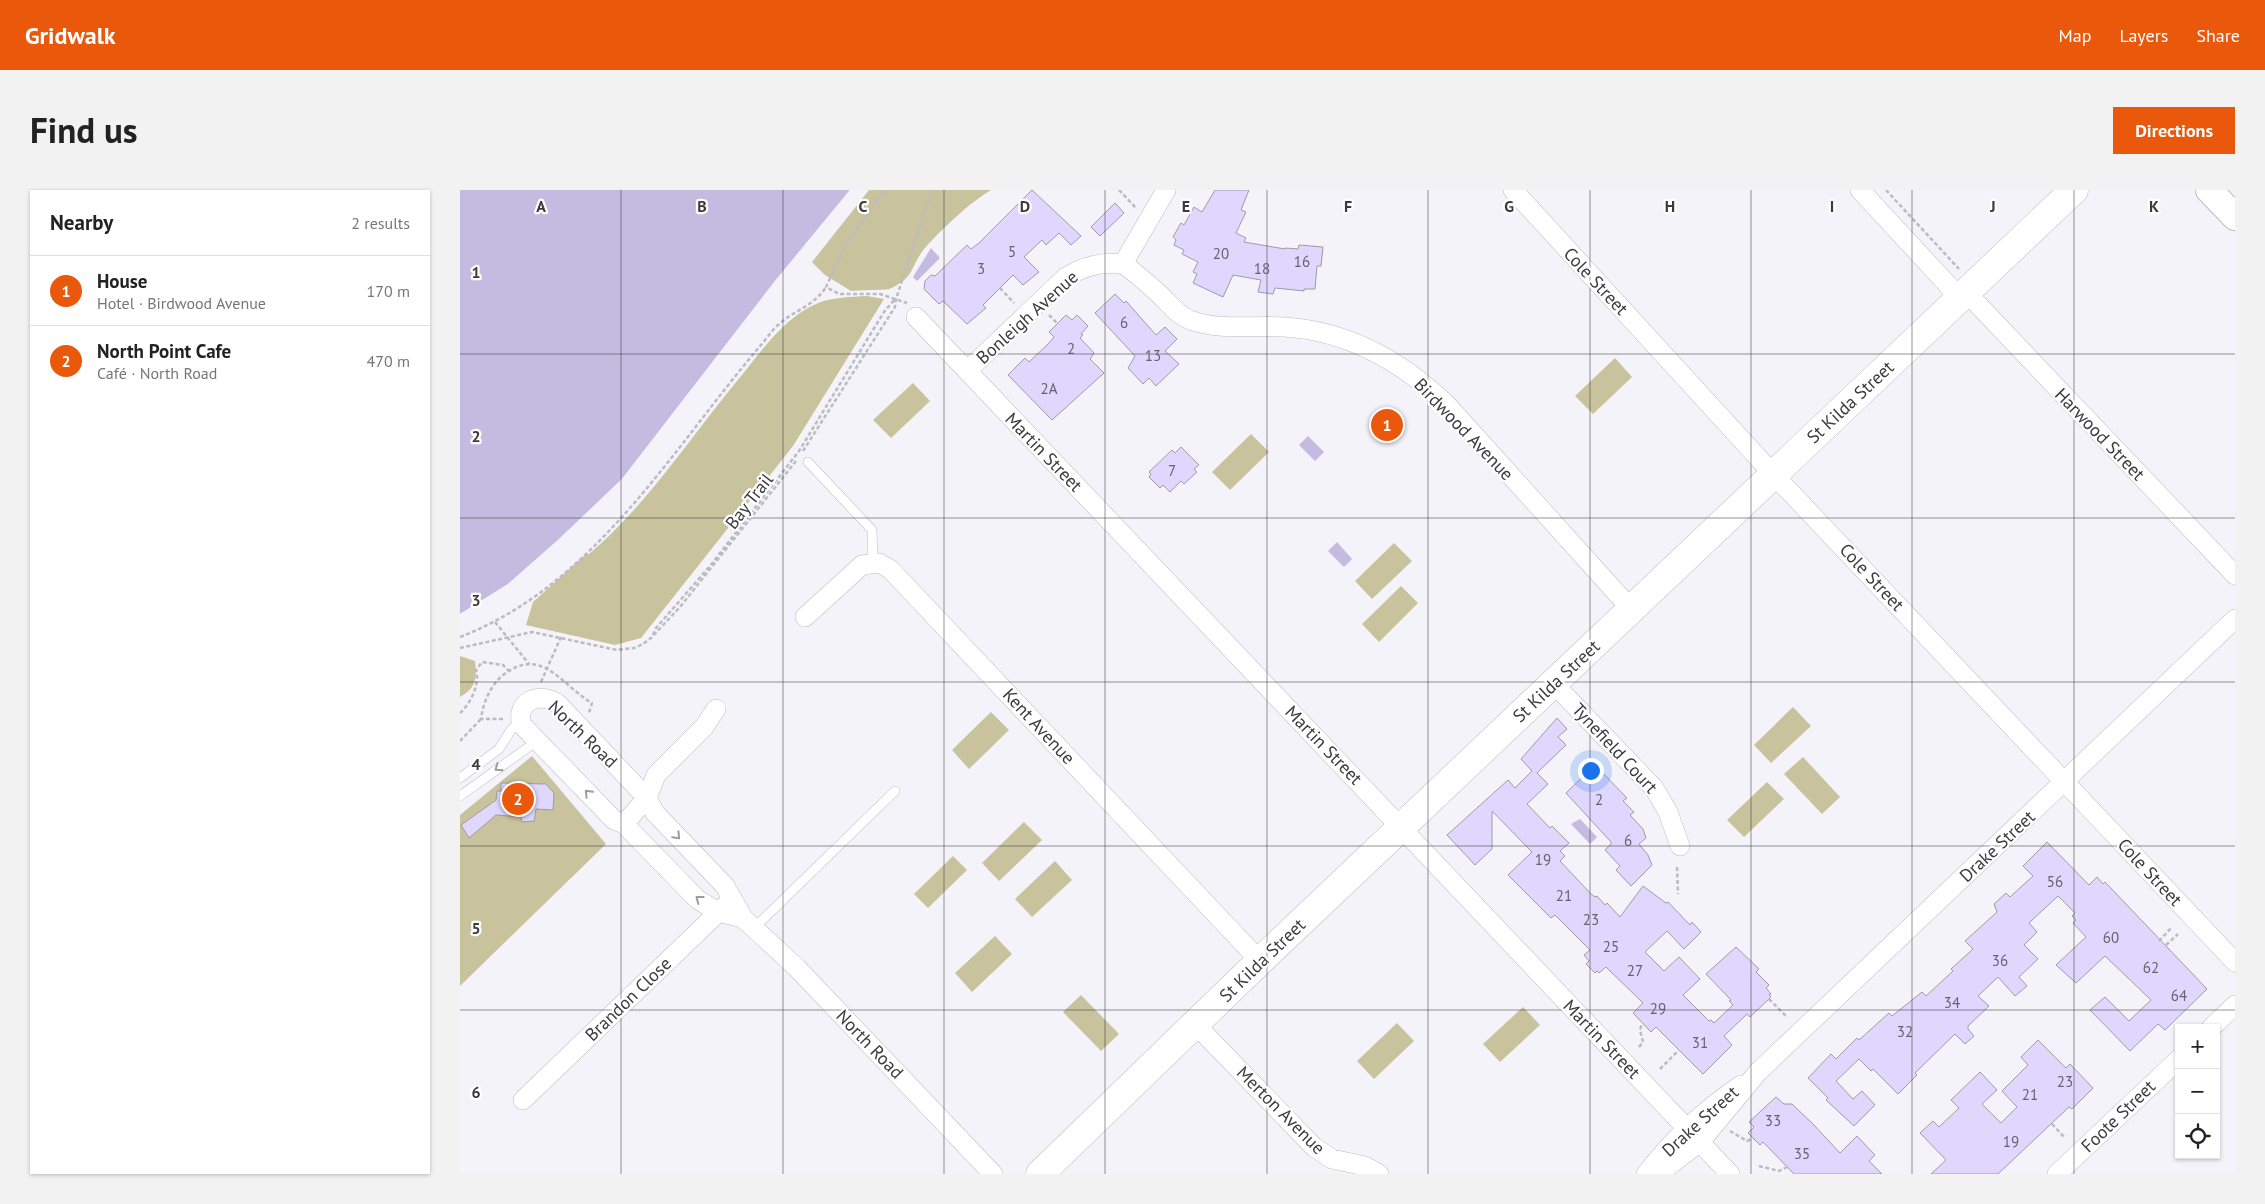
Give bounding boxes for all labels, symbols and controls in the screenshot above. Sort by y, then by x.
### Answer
text: Gridwalk [25,20,115,51]
text: Map [2059,24,2091,47]
text: Layers [2119,24,2168,47]
text: Share [2196,24,2240,47]
text: Find us [30,107,138,153]
button: Directions [2113,107,2235,154]
text: A [536,196,546,216]
text: B [697,196,707,216]
text: C [859,196,868,216]
text: D [1020,196,1030,216]
text: E [1182,196,1190,216]
text: F [1344,196,1352,216]
text: G [1504,196,1514,216]
text: H [1665,196,1675,216]
text: I [1830,196,1834,216]
text: J [1989,196,1996,216]
text: K [2149,196,2159,216]
text: Nearby [50,209,113,236]
text: 2 results [351,213,410,233]
house number: 5 [1008,242,1016,261]
street label: Cole Street [1559,242,1633,320]
house number: 20 [1213,244,1229,263]
house number: 16 [1294,252,1310,271]
house number: 3 [977,259,985,278]
house number: 18 [1254,259,1270,278]
text: 1 [471,262,481,282]
street label: Bonleigh Avenue [971,265,1083,369]
text: House [97,269,147,293]
text: 1 [61,281,71,301]
text: 170 m [367,281,410,301]
text: Hotel · Birdwood Avenue [97,293,266,313]
house number: 6 [1120,313,1128,332]
text: North Point Cafe [97,339,231,363]
house number: 2 [1067,339,1075,358]
house number: 13 [1145,346,1161,365]
text: 2 [61,351,71,371]
text: 470 m [367,351,410,371]
street label: St Kilda Street [1802,356,1898,448]
text: Café · North Road [97,363,217,383]
street label: Birdwood Avenue [1409,373,1519,485]
house number: 2A [1041,379,1058,398]
street label: Harwood Street [2050,383,2150,485]
pin: 1 [1371,406,1403,444]
street label: Martin Street [1001,408,1087,496]
text: 2 [471,426,481,446]
house number: 7 [1168,461,1176,480]
street label: Bay Trail [720,468,778,534]
street label: Cole Street [1835,538,1909,616]
text: 3 [471,590,481,610]
street label: St Kilda Street [1508,635,1604,727]
street label: Kent Avenue [998,683,1080,769]
street label: North Road [544,695,622,773]
street label: Tynefield Court [1567,698,1663,798]
street label: Martin Street [1281,701,1367,789]
text: 4 [471,754,481,774]
your location [1578,758,1604,784]
one-way arrow [494,762,504,771]
pin: 2 [502,780,534,818]
one-way arrow [585,789,594,798]
house number: 2 [1595,790,1603,809]
street label: Drake Street [1954,805,2040,887]
one-way arrow [671,831,680,840]
house number: 6 [1624,831,1632,850]
street label: Cole Street [2113,833,2187,911]
house number: 19 [1535,850,1551,869]
house number: 56 [2047,872,2063,891]
house number: 21 [1556,886,1572,905]
one-way arrow [696,897,705,905]
house number: 23 [1583,910,1599,929]
street label: St Kilda Street [1214,913,1310,1007]
text: 5 [471,918,481,938]
house number: 60 [2103,928,2119,947]
house number: 25 [1603,937,1619,956]
house number: 36 [1992,951,2008,970]
street label: Brandon Close [580,952,676,1046]
house number: 62 [2143,958,2159,977]
house number: 27 [1627,961,1643,980]
house number: 64 [2171,986,2187,1005]
house number: 34 [1944,993,1960,1012]
street label: Martin Street [1559,995,1645,1083]
house number: 29 [1650,999,1666,1018]
street label: North Road [831,1005,909,1083]
house number: 32 [1897,1022,1913,1041]
map controls [2175,1024,2220,1159]
button: + [2175,1024,2220,1069]
house number: 31 [1692,1033,1708,1052]
street label: Merton Avenue [1232,1061,1330,1159]
button: − [2175,1069,2220,1114]
house number: 23 [2057,1072,2073,1091]
street label: Foote Street [2076,1075,2160,1157]
street label: Drake Street [1657,1081,1743,1161]
text: 6 [471,1082,481,1102]
house number: 21 [2022,1085,2038,1104]
house number: 33 [1765,1111,1781,1130]
button: locate [2175,1114,2220,1159]
house number: 19 [2003,1132,2019,1151]
house number: 35 [1794,1144,1810,1163]

